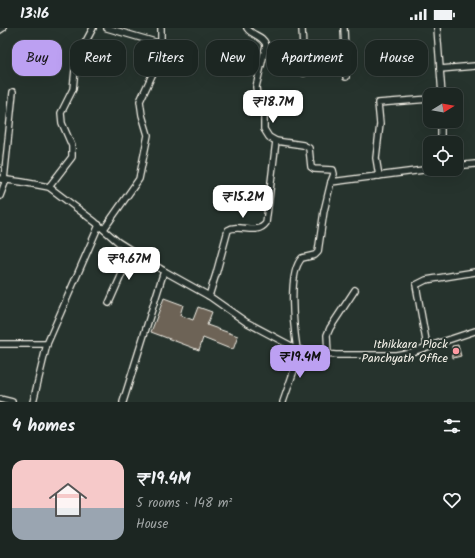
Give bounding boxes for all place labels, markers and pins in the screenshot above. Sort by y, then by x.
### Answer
pin: ₹18.7M [240,90,306,124]
pin: ₹15.2M [210,185,276,219]
pin: ₹9.67M [96,247,162,281]
place label: Ithikkara Plock Panchyath Office [362,335,449,368]
pin: ₹19.4M [267,345,333,379]
marker: Ithikkara Plock Panchyath Office [451,346,461,356]

